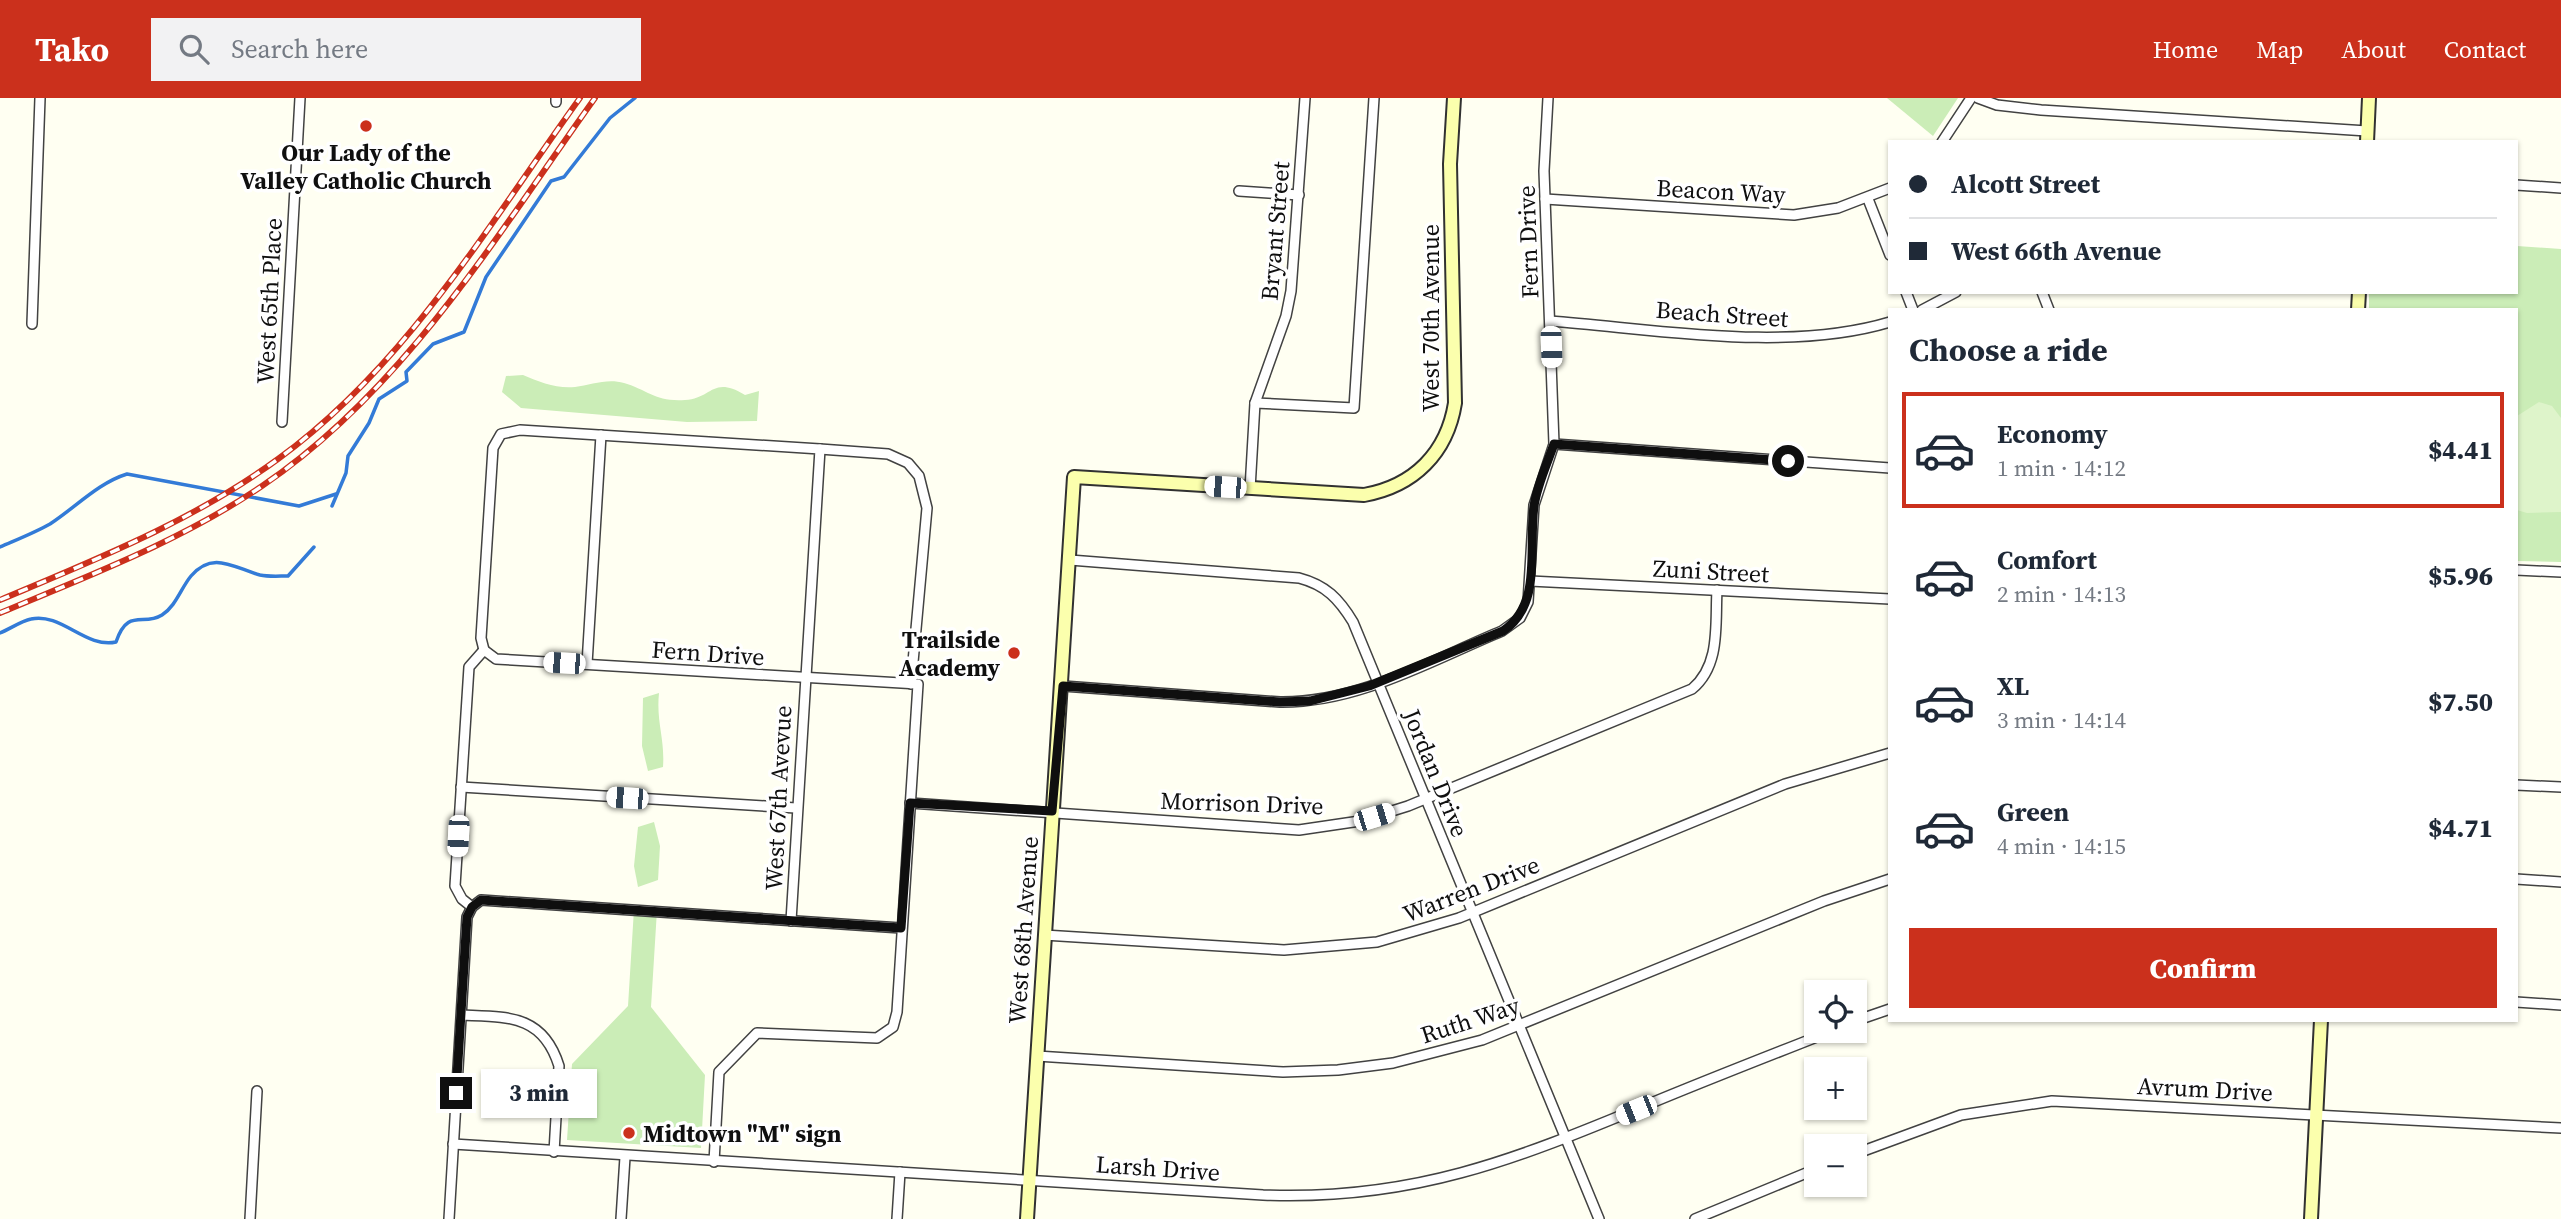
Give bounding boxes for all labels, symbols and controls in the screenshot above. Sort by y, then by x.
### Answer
search box [151,18,641,81]
text: Tako [35,27,109,72]
icon: search [175,30,213,68]
text: Search here [231,31,368,67]
text: Home [2153,33,2218,66]
text: Map [2256,33,2303,66]
text: About [2341,33,2406,66]
text: Contact [2444,33,2526,66]
marker: Our Lady of the Valley Catholic Church [358,118,374,134]
place label: Our Lady of the Valley Catholic Church [240,136,492,197]
street label: Bryant Street [1252,160,1298,302]
text: Alcott Street [1951,166,2100,202]
street label: Beacon Way [1656,171,1787,211]
street label: Fern Drive [1510,185,1546,299]
street label: West 65th Place [248,217,290,385]
street label: West 70th Avenue [1414,224,1447,412]
text: West 66th Avenue [1951,233,2161,269]
street label: Beach Street [1655,293,1790,335]
car [1540,326,1563,368]
text: Choose a ride [1909,328,2108,372]
text: Economy [1997,416,2108,452]
icon: car [1913,419,1976,482]
text: $4.41 [2428,432,2493,468]
route start [1772,445,1804,477]
text: 1 min · 14:12 [1997,452,2126,484]
car [1204,475,1247,499]
text: Comfort [1997,542,2097,578]
icon: car [1913,545,1976,608]
street label: Zuni Street [1652,551,1770,591]
text: $5.96 [2428,558,2493,594]
text: 2 min · 14:13 [1997,578,2126,610]
place label: Trailside Academy [899,623,1000,684]
street label: Fern Drive [650,633,766,673]
marker: Trailside Academy [1006,645,1022,661]
car [543,651,586,675]
text: XL [1997,668,2029,704]
icon: car [1913,671,1976,734]
text: $7.50 [2428,684,2493,720]
street label: Jordan Drive [1395,703,1477,842]
text: 3 min · 14:14 [1997,704,2126,736]
street label: West 67th Avevue [757,705,799,891]
street label: Morrison Drive [1160,784,1324,822]
car [606,786,649,810]
text: Green [1997,794,2069,830]
icon: car [1913,797,1976,860]
car [1351,801,1398,833]
text: $4.71 [2428,810,2493,846]
car [447,814,470,858]
text: 4 min · 14:15 [1997,830,2126,862]
street label: West 68th Avenue [1000,835,1046,1025]
street label: Warren Drive [1398,848,1544,930]
button: Confirm [1909,928,2497,1008]
map controls [1804,980,1867,1197]
button: locate [1804,980,1867,1043]
street label: Ruth Way [1416,988,1524,1051]
button: + [1804,1057,1867,1120]
callout: 3 min [480,1068,596,1118]
street label: Avrum Drive [2136,1069,2274,1109]
route end [440,1077,472,1109]
text: 3 min [509,1077,569,1109]
car [1613,1092,1660,1128]
place label: Midtown "M" sign [643,1117,842,1150]
marker: Midtown "M" sign [621,1125,637,1141]
button: − [1804,1134,1867,1197]
street label: Larsh Drive [1095,1147,1221,1189]

